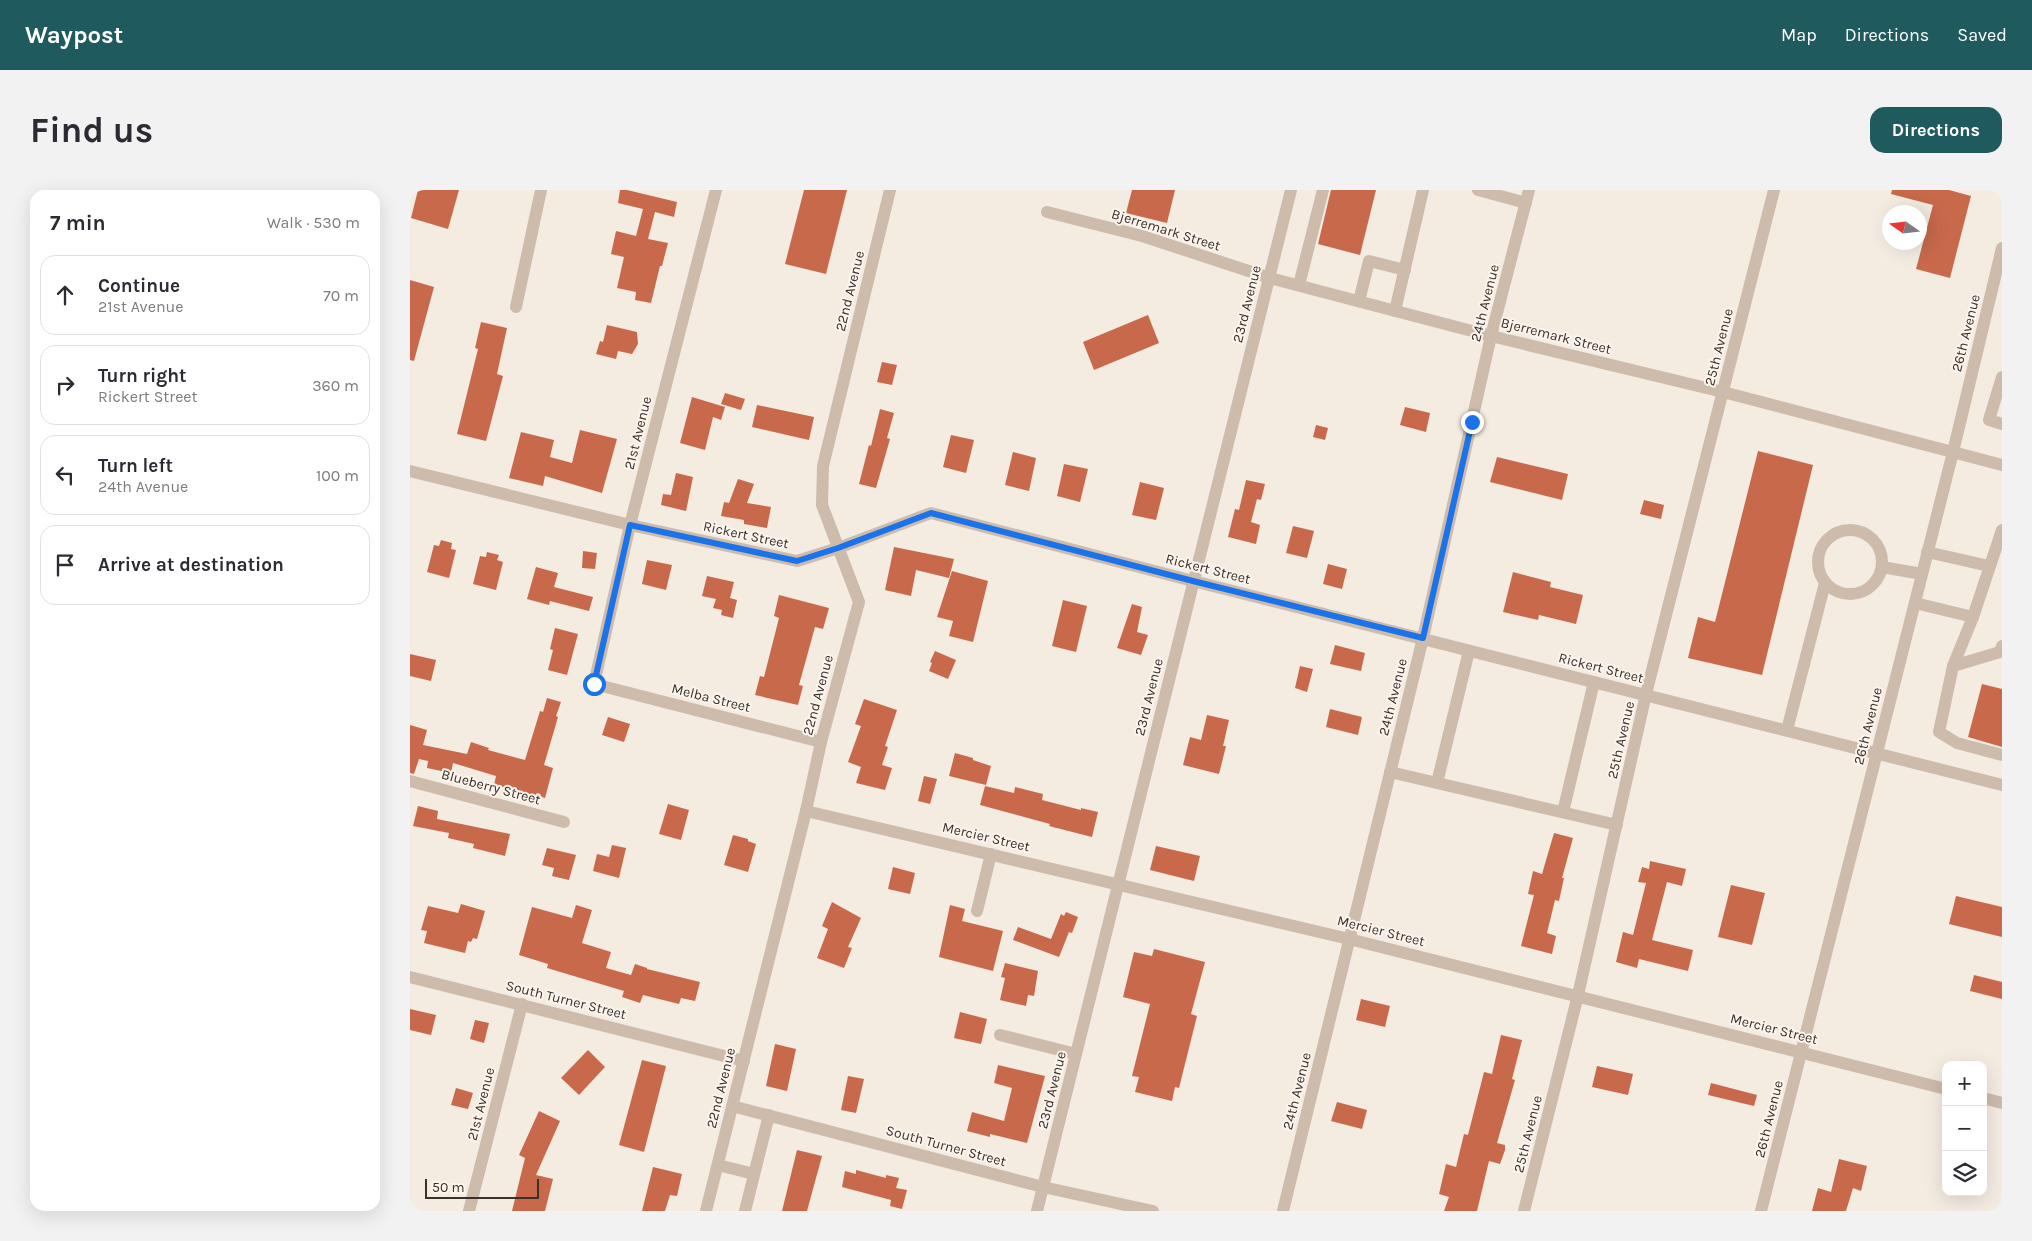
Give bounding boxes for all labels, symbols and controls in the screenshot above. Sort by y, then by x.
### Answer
text: Waypost [25,21,123,49]
text: Map [1781,24,1817,46]
text: Directions [1845,24,1929,46]
text: Saved [1957,24,2007,46]
button: Directions [1870,107,2002,153]
text: Find us [30,110,153,151]
street label: Bjerremark Street [1109,205,1223,255]
north arrow [1882,205,1927,250]
text: 7 min [50,211,106,235]
text: Walk · 530 m [267,213,360,232]
street label: 22nd Avenue [832,249,868,333]
street label: 24th Avenue [1467,263,1503,343]
street label: 23rd Avenue [1229,264,1265,344]
text: Continue [98,275,180,297]
icon: ahead [51,281,79,309]
text: 70 m [323,286,359,305]
street label: 26th Avenue [1948,292,1984,374]
text: 21st Avenue [98,297,183,316]
street label: 25th Avenue [1701,307,1737,387]
street label: Bjerremark Street [1499,314,1613,358]
text: Turn right [98,365,187,387]
icon: right [51,371,79,399]
text: 360 m [312,376,359,395]
text: Rickert Street [98,387,198,406]
street label: 21st Avenue [621,395,655,471]
route end [1461,411,1484,434]
text: Turn left [98,455,173,477]
icon: left [51,461,79,489]
text: 100 m [316,466,359,485]
text: 24th Avenue [98,477,188,496]
street label: Rickert Street [702,518,790,552]
street label: Rickert Street [1164,550,1252,588]
icon: arrive [51,551,79,579]
text: Arrive at destination [98,554,284,576]
street label: Rickert Street [1557,649,1645,687]
street label: 22nd Avenue [799,653,837,737]
street label: 23rd Avenue [1131,657,1167,737]
street label: 24th Avenue [1375,657,1411,737]
route start [583,673,606,696]
street label: Melba Street [670,680,752,716]
street label: 26th Avenue [1850,685,1886,767]
street label: 25th Avenue [1604,700,1638,780]
street label: Blueberry Street [439,766,543,808]
street label: Mercier Street [940,819,1032,855]
street label: Mercier Street [1336,912,1426,950]
street label: South Turner Street [504,977,628,1023]
street label: Mercier Street [1729,1010,1819,1048]
street label: 22nd Avenue [703,1046,739,1130]
street label: 23rd Avenue [1034,1050,1070,1130]
street label: 24th Avenue [1279,1051,1315,1131]
map controls [1942,1061,1987,1196]
button: + [1942,1061,1987,1106]
street label: 21st Avenue [464,1066,498,1142]
street label: 26th Avenue [1751,1078,1787,1160]
street label: 25th Avenue [1510,1094,1546,1174]
button: − [1942,1106,1987,1151]
street label: South Turner Street [884,1122,1008,1170]
button: layers [1942,1151,1987,1196]
scale bar [425,1176,539,1199]
text: 50 m [432,1179,465,1196]

